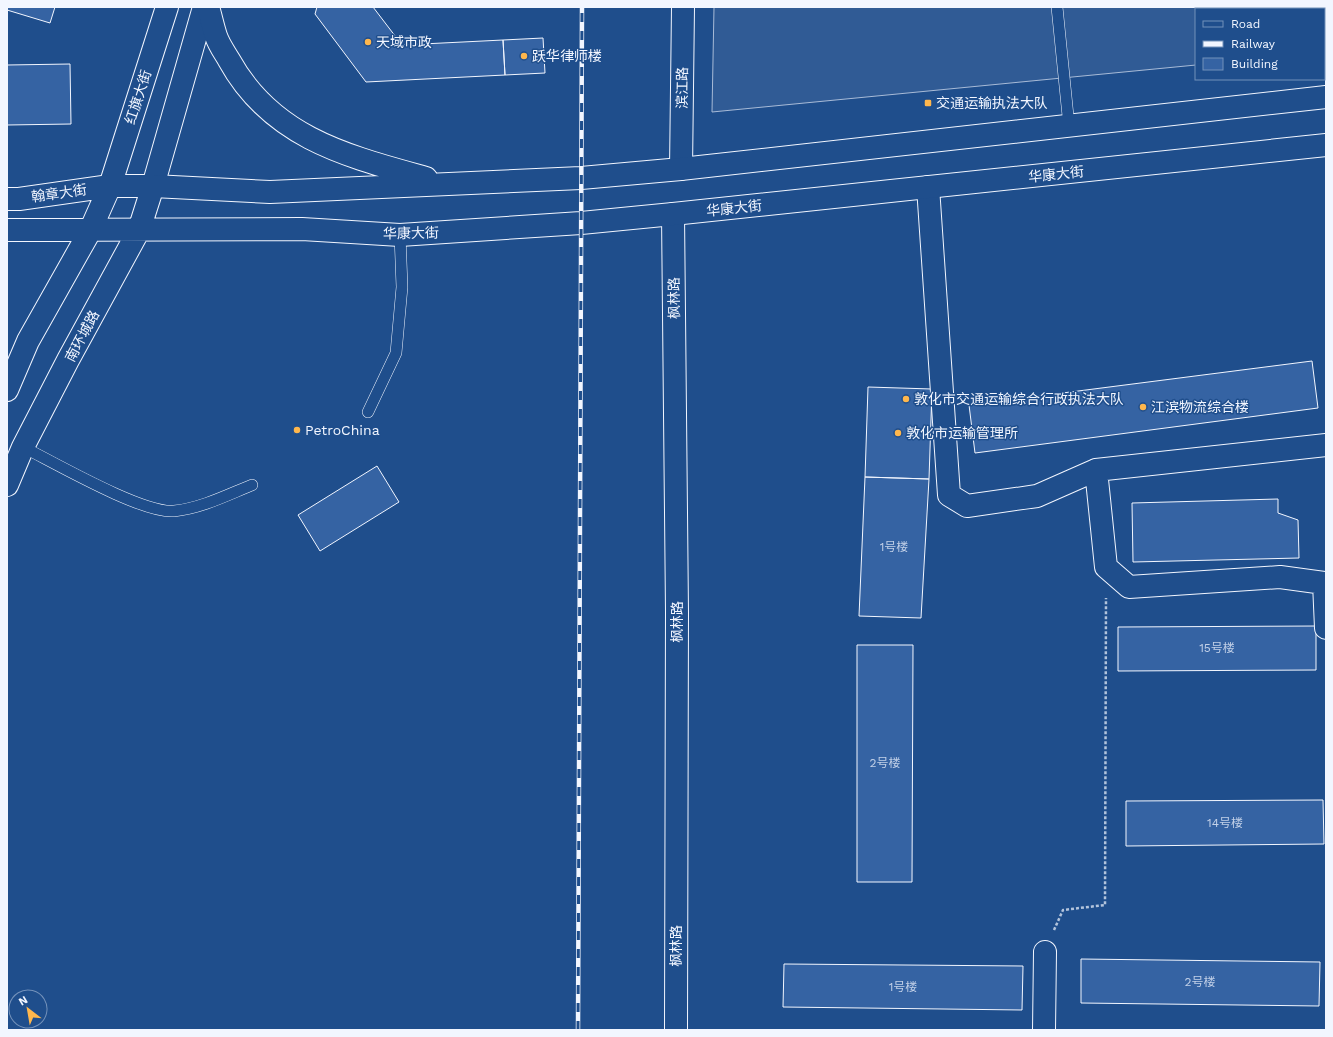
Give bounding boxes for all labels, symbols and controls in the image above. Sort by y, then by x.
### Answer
legend [1195,8,1325,80]
text: Road [1231,17,1260,31]
place label: 天域市政 [376,34,432,50]
marker: 天域市政 [363,37,373,47]
text: Railway [1231,37,1276,51]
place label: 跃华律师楼 [532,48,602,64]
marker: 跃华律师楼 [519,51,529,61]
text: Building [1231,57,1278,71]
street label: 滨江路 [674,67,690,109]
street label: 红旗大街 [122,68,154,126]
place label: 交通运输执法大队 [936,95,1048,111]
marker: 交通运输执法大队 [923,98,933,108]
street label: 华康大街 [1027,163,1085,185]
street label: 翰章大街 [30,181,88,205]
street label: 华康大街 [705,197,763,219]
street label: 华康大街 [383,225,439,241]
street label: 枫林路 [666,277,682,319]
street label: 南环城路 [62,308,102,364]
place label: 敦化市交通运输综合行政执法大队 [914,391,1124,407]
marker: 敦化市交通运输综合行政执法大队 [901,394,911,404]
place label: 江滨物流综合楼 [1151,399,1249,415]
marker: 江滨物流综合楼 [1138,402,1148,412]
place label: PetroChina [305,422,380,438]
marker: PetroChina [292,425,302,435]
place label: 敦化市运输管理所 [906,425,1018,441]
marker: 敦化市运输管理所 [893,428,903,438]
house number: 1号楼 [880,540,908,554]
street label: 枫林路 [669,601,685,643]
house number: 15号楼 [1199,641,1235,655]
house number: 2号楼 [870,756,901,770]
house number: 14号楼 [1207,816,1243,830]
street label: 枫林路 [668,925,684,967]
house number: 2号楼 [1185,975,1216,989]
house number: 1号楼 [889,980,917,994]
north arrow [8,989,48,1029]
text: N [16,993,30,1009]

